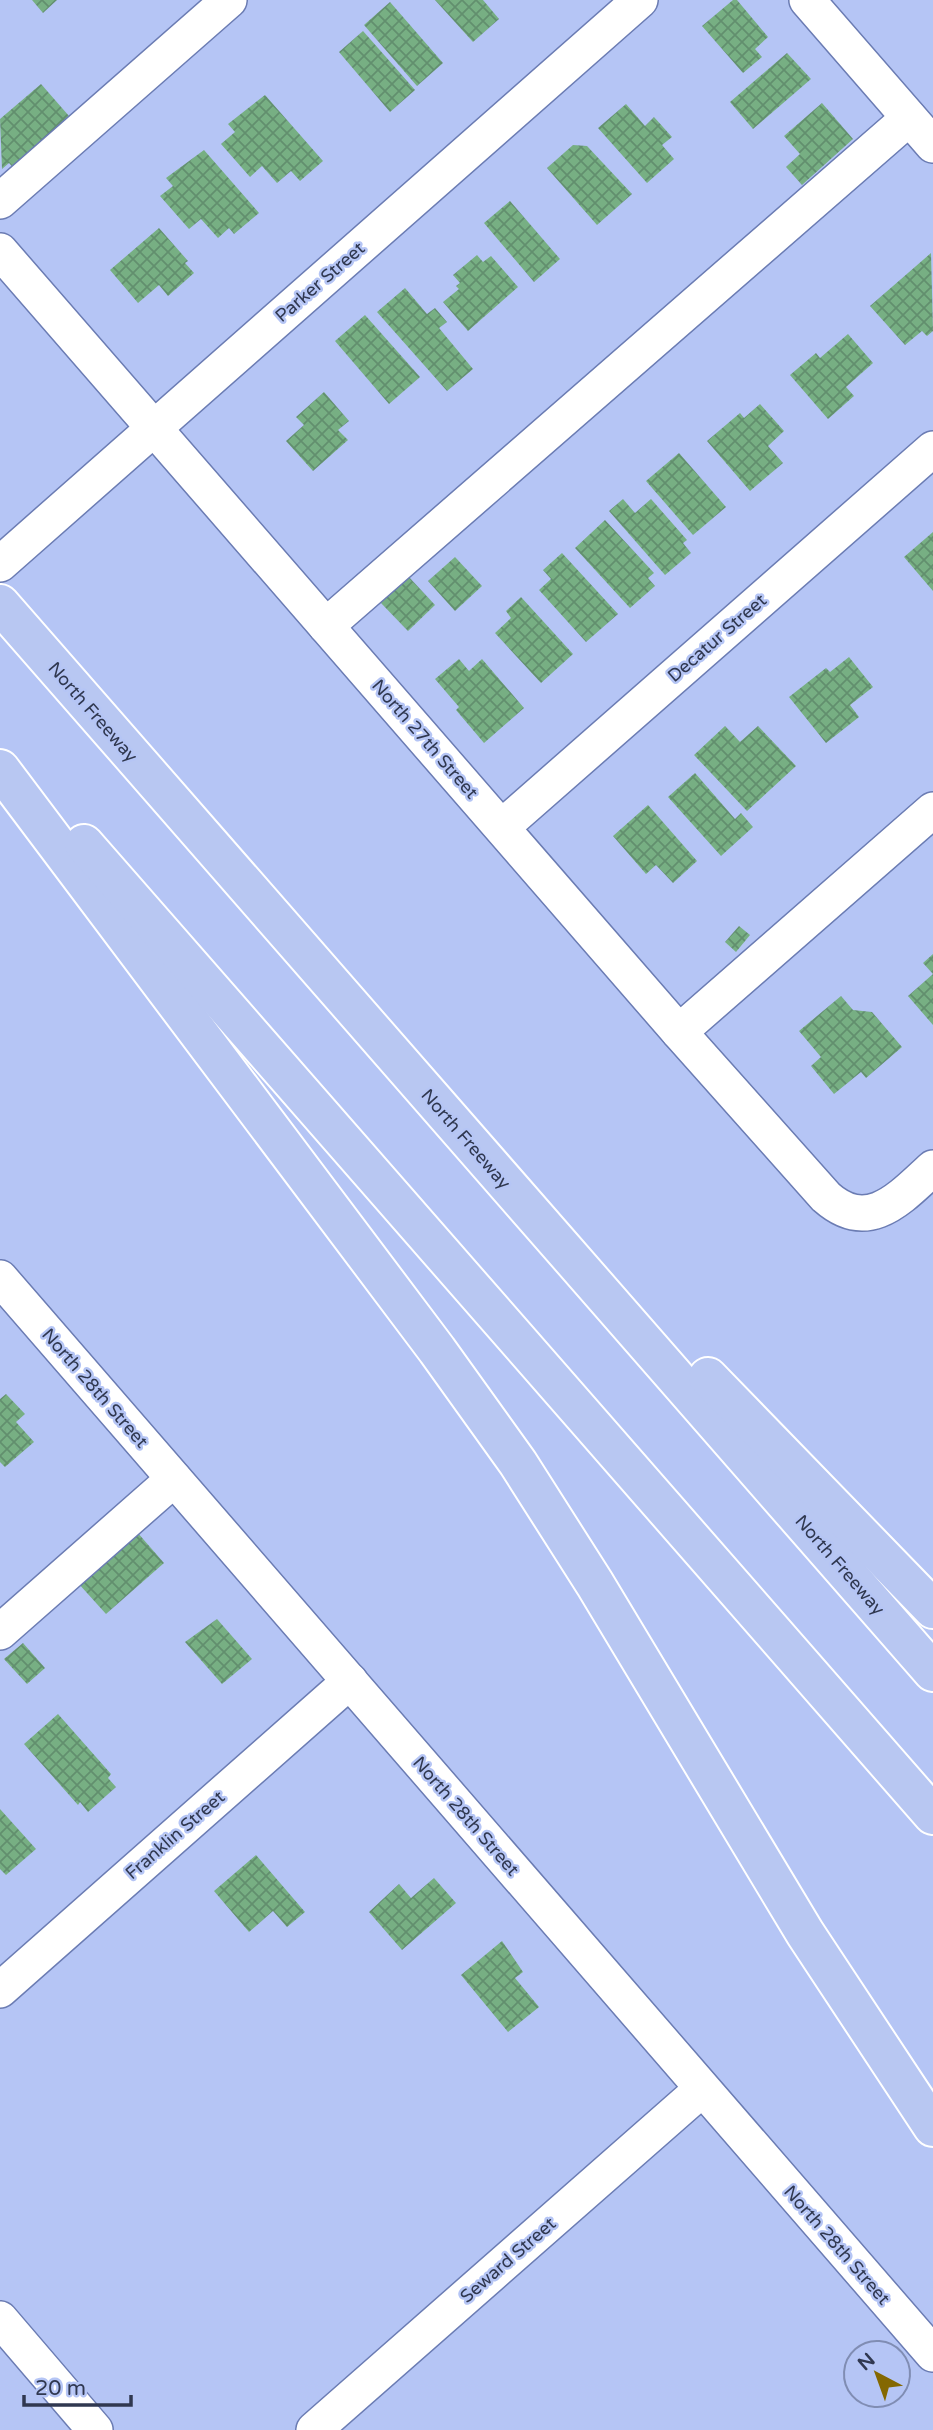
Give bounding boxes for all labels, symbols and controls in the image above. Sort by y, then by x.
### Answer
street label: Parker Street [271,237,369,327]
street label: Decatur Street [663,589,771,687]
street label: North Freeway [43,657,143,767]
street label: North 27th Street [367,675,483,803]
street label: North Freeway [416,1084,516,1194]
street label: North 28th Street [37,1324,153,1452]
street label: North Freeway [790,1510,890,1620]
street label: North 28th Street [408,1752,524,1880]
street label: Franklin Street [121,1786,229,1884]
street label: North 28th Street [779,2181,895,2309]
street label: Seward Street [456,2212,560,2308]
north arrow [842,2339,912,2409]
text: N [854,2349,879,2375]
scale bar [24,2364,131,2408]
text: 20 m [35,2376,86,2401]

